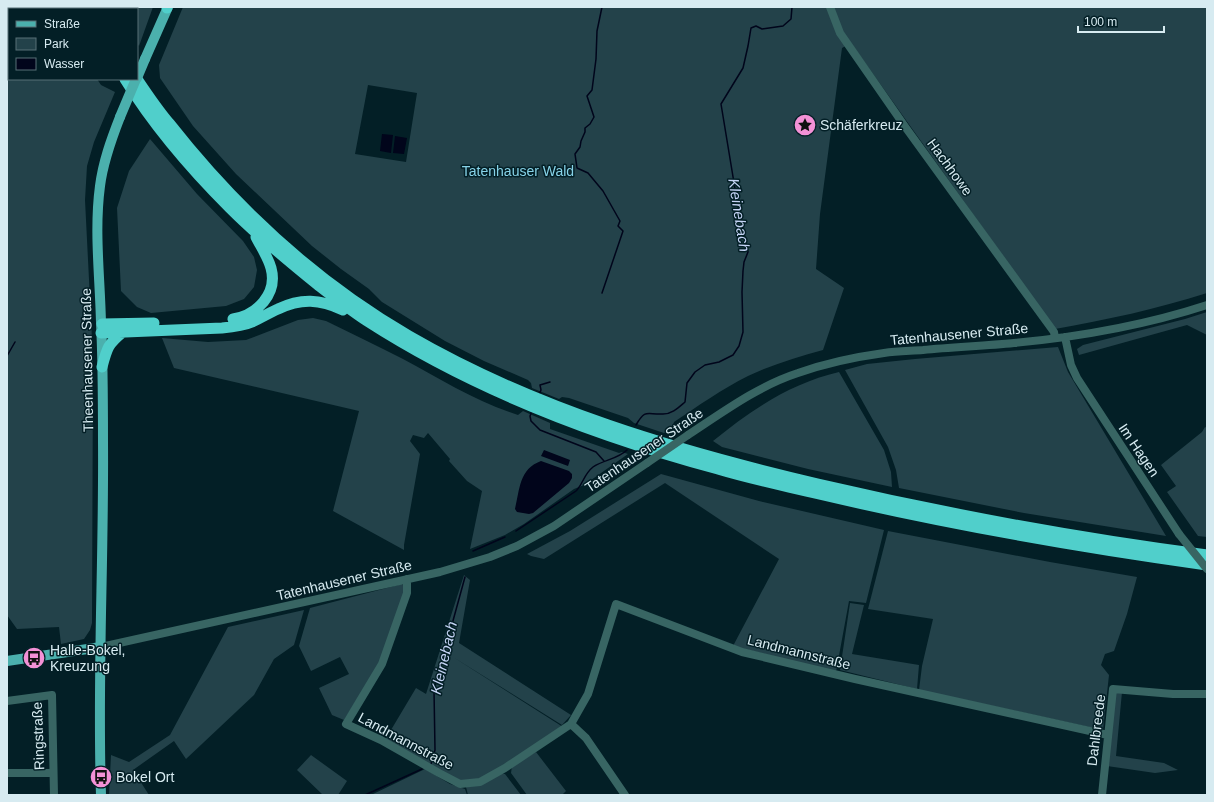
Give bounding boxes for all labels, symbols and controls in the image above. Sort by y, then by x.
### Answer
legend [8,8,138,80]
scale bar [1078,8,1164,34]
text: 100 m [1084,15,1117,29]
text: Straße [44,17,80,31]
text: Park [44,37,70,51]
text: Wasser [44,57,84,71]
place icon: Schäferkreuz [792,112,818,138]
place label: Schäferkreuz [820,117,902,133]
street label: Hachhowe [924,136,976,199]
park label: Tatenhauser Wald [462,163,574,179]
water label: Kleinebach [725,177,754,253]
street label: Theenhausener Straße [78,288,96,432]
street label: Tatenhausener Straße [889,320,1029,348]
street label: Tatenhausener Straße [582,405,706,495]
street label: Im Hagen [1115,420,1163,480]
street label: Tatenhausener Straße [275,557,413,603]
water label: Kleinebach [427,620,460,696]
street label: Landmannstraße [746,631,852,673]
place label: Halle-Bokel, Kreuzung [50,642,125,674]
bus stop icon: Halle-Bokel, Kreuzung [21,645,47,671]
street label: Dahlbreede [1084,693,1108,767]
street label: Ringstraße [29,701,47,770]
street label: Landmannstraße [356,709,457,773]
bus stop icon: Bokel Ort [88,764,114,790]
place label: Bokel Ort [116,769,174,785]

